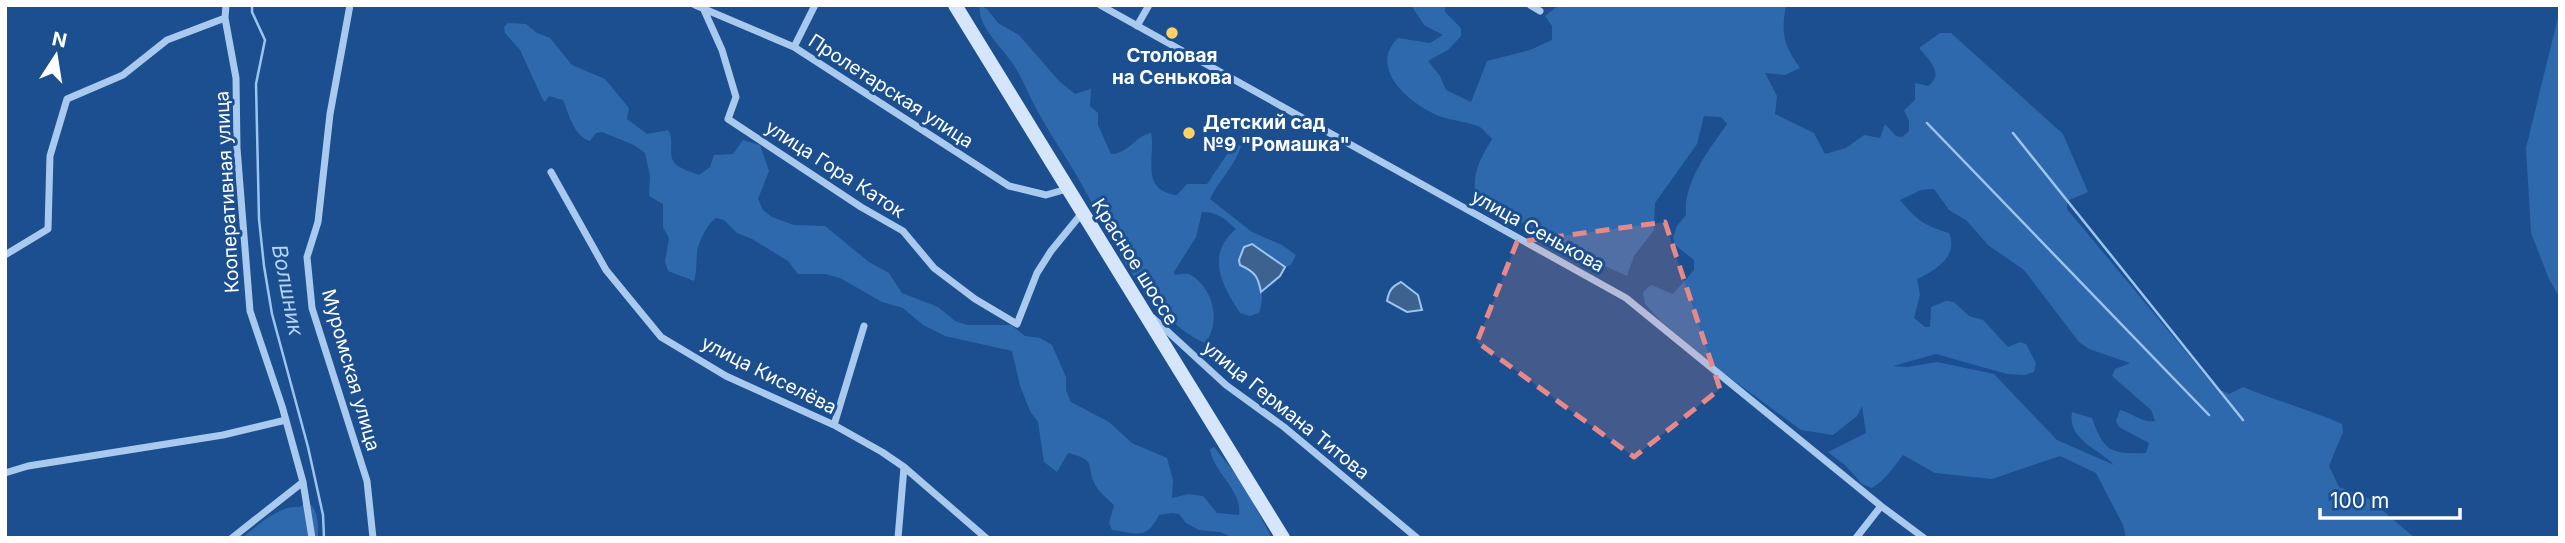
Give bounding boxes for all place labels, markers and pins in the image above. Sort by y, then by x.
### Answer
marker: Столовая на Сенькова [1164,25,1180,41]
place label: Столовая на Сенькова [1112,44,1232,89]
place label: Детский сад №9 "Ромашка" [1203,111,1350,156]
marker: Детский сад №9 "Ромашка" [1181,125,1197,141]

